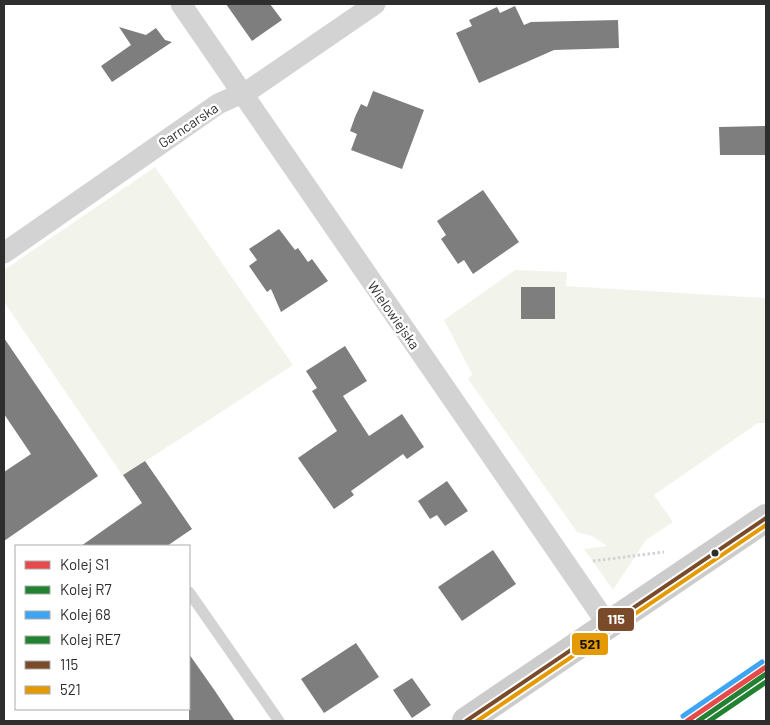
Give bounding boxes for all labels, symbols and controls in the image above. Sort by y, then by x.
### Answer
street label: Garncarska [155,99,221,151]
street label: Wielowiejska [364,278,424,352]
legend [15,545,190,710]
unlabelled marker [710,548,720,558]
text: Kolej S1 [60,555,109,573]
text: Kolej R7 [60,580,112,598]
text: Kolej 68 [60,605,111,623]
line badge: 115 [597,607,635,632]
text: 115 [607,610,625,627]
text: Kolej RE7 [60,630,121,648]
line badge: 521 [571,632,609,656]
text: 521 [580,635,600,652]
text: 115 [60,655,78,673]
text: 521 [60,680,81,698]

